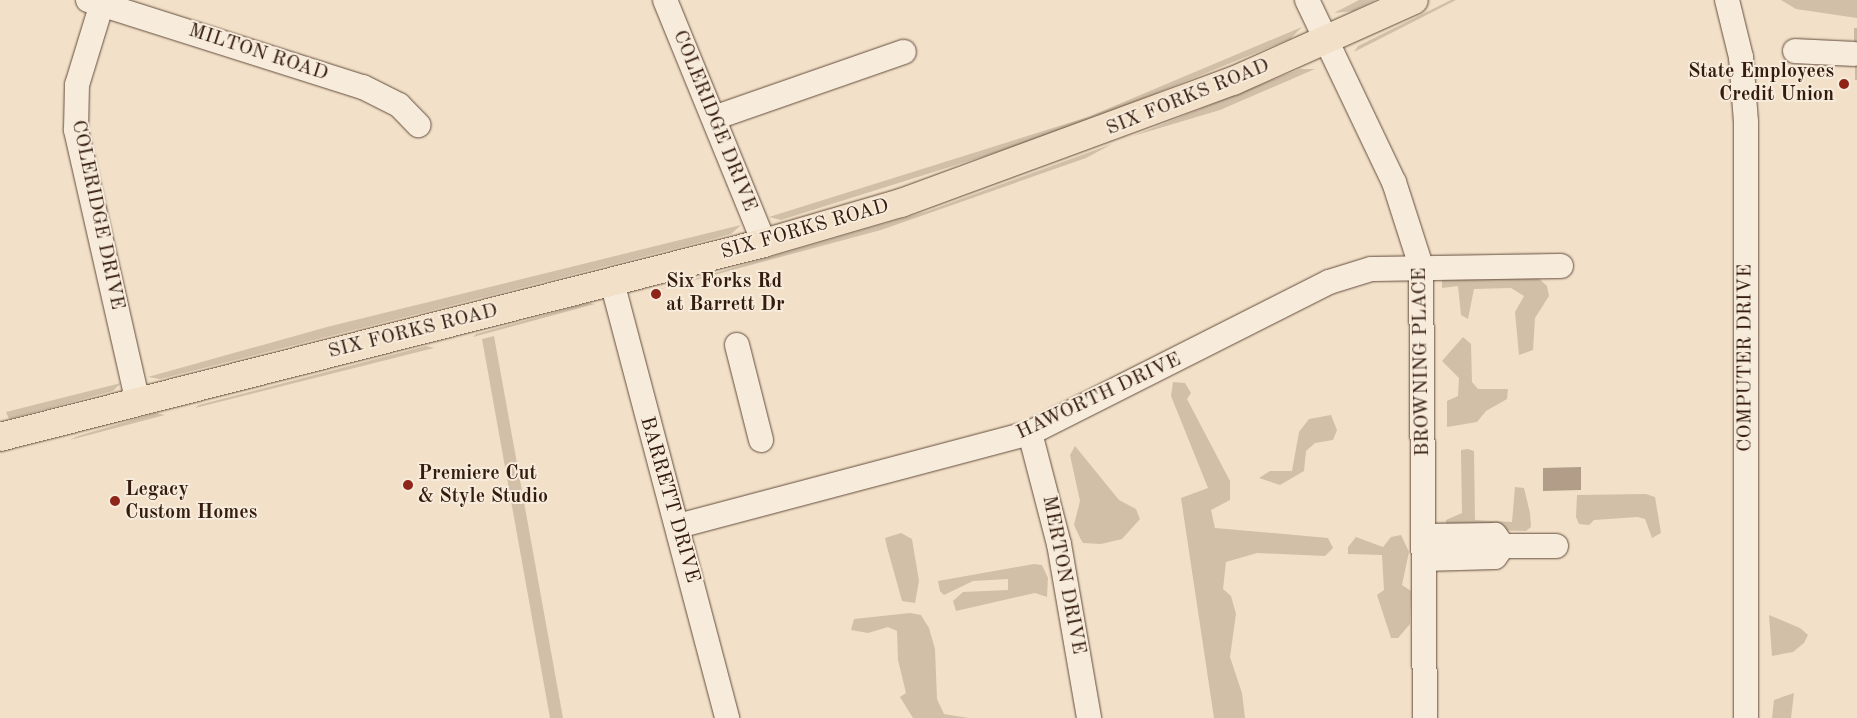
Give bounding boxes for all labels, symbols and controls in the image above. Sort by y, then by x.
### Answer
street label: MILTON ROAD [185,19,331,87]
street label: COLERIDGE DRIVE [667,27,761,215]
street label: SIX FORKS ROAD [1103,54,1273,142]
place label: State Employees Credit Union [1688,60,1834,107]
marker: State Employees Credit Union [1838,78,1850,90]
street label: COLERIDGE DRIVE [65,118,129,312]
street label: SIX FORKS ROAD [718,195,892,265]
street label: COMPUTER DRIVE [1734,264,1758,452]
street label: BROWNING PLACE [1408,267,1436,457]
place label: Six Forks Rd at Barrett Dr [666,270,785,317]
marker: Six Forks Rd at Barrett Dr [650,288,662,300]
street label: SIX FORKS ROAD [326,299,500,365]
street label: HAWORTH DRIVE [1013,348,1185,446]
street label: BARRETT DRIVE [634,414,704,586]
place label: Premiere Cut & Style Studio [418,462,548,509]
place label: Legacy Custom Homes [125,478,257,525]
marker: Premiere Cut & Style Studio [402,479,414,491]
street label: MERTON DRIVE [1036,494,1090,656]
marker: Legacy Custom Homes [109,495,121,507]

